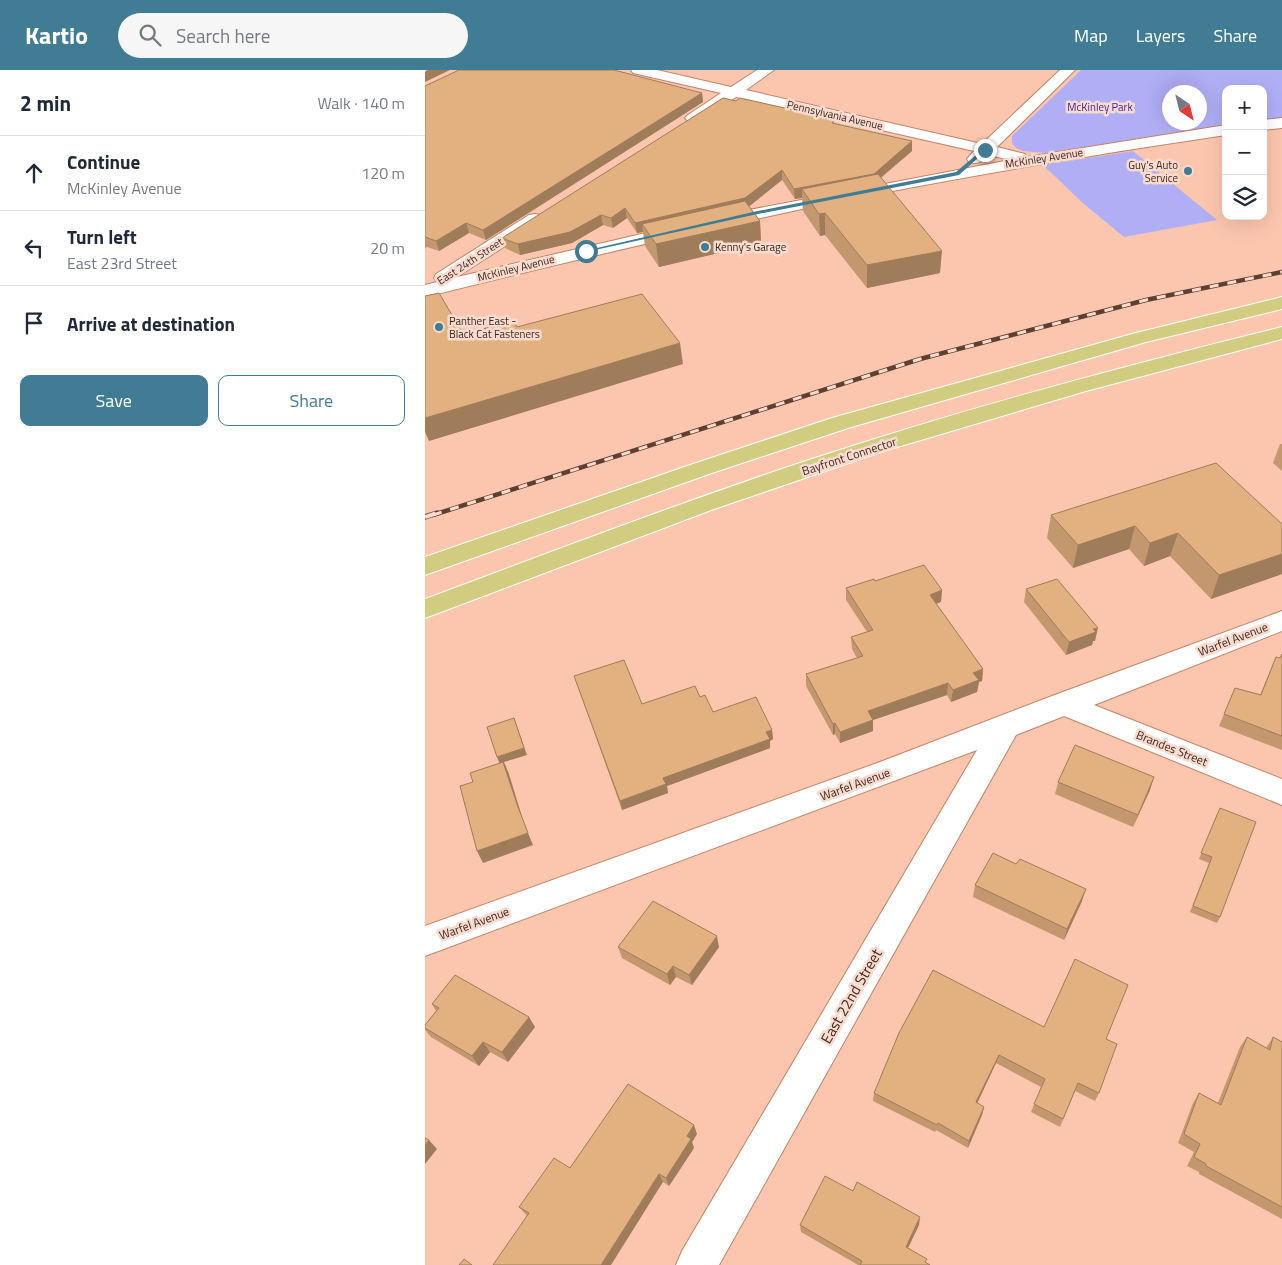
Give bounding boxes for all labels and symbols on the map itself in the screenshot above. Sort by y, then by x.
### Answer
north arrow [1162,85,1207,130]
street label: Pennsylvania Avenue [785,96,885,134]
park label: McKinley Park [1067,99,1133,115]
route end [974,139,997,162]
street label: McKinley Avenue [1004,144,1085,172]
place label: Guy's Auto Service [1128,157,1178,186]
marker: Guy's Auto Service [1182,165,1194,177]
street label: East 24th Street [434,234,506,288]
place label: Kenny's Garage [715,239,787,255]
route start [575,240,598,263]
marker: Kenny's Garage [699,241,711,253]
street label: McKinley Avenue [476,251,557,285]
place label: Panther East - Black Cat Fasteners [449,313,540,342]
marker: Panther East - Black Cat Fasteners [433,321,445,333]
street label: Bayfront Connector [799,432,899,480]
street label: Warfel Avenue [1195,617,1271,661]
street label: Brandes Street [1133,725,1211,771]
street label: Warfel Avenue [817,763,893,805]
street label: Warfel Avenue [436,902,512,944]
street label: East 22nd Street [815,944,888,1048]

